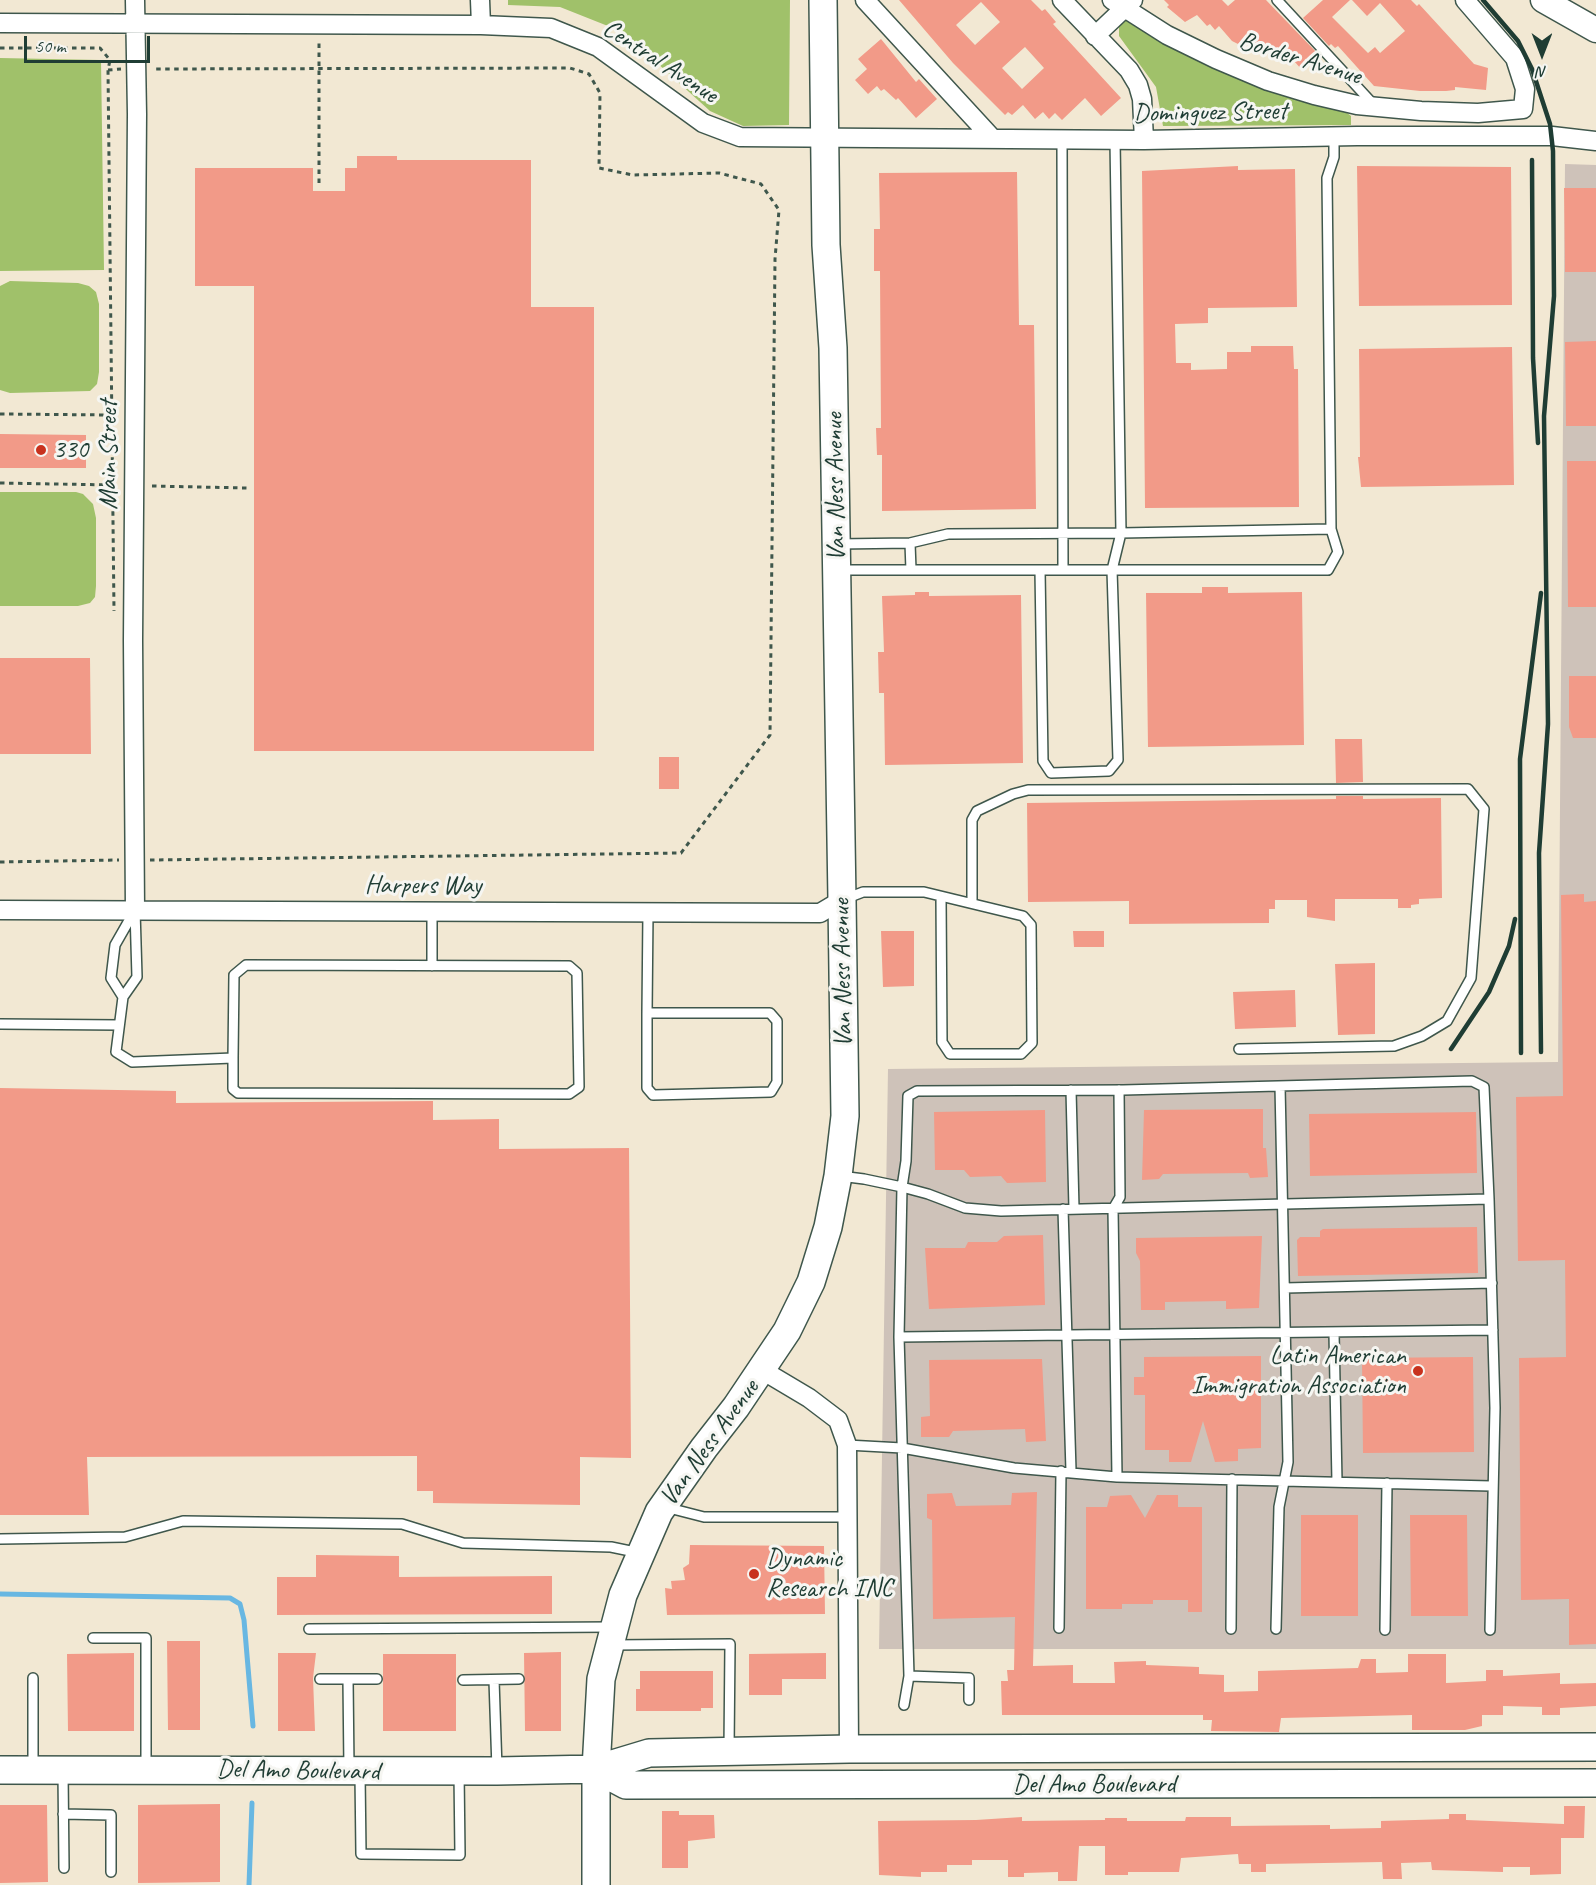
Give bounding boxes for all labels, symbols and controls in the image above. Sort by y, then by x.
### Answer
street label: Central Avenue [596,13,724,111]
scale bar [27,24,153,62]
north arrow [1512,24,1572,84]
street label: Border Avenue [1235,26,1365,92]
text: 50 m [35,35,66,57]
text: N [1537,62,1547,82]
street label: Dominguez Street [1133,96,1287,130]
street label: Main Street [93,400,125,510]
street label: Van Ness Avenue [819,412,853,562]
place label: 330 [53,434,88,466]
marker: 330 [34,443,48,457]
street label: Harpers Way [365,870,481,902]
street label: Van Ness Avenue [826,898,860,1048]
place label: Latin American Immigration Association [1191,1340,1406,1402]
marker: Latin American Immigration Association [1411,1364,1425,1378]
street label: Van Ness Avenue [654,1374,766,1512]
place label: Dynamic Research INC [766,1543,893,1604]
marker: Dynamic Research INC [747,1567,761,1581]
street label: Del Amo Boulevard [216,1754,380,1788]
street label: Del Amo Boulevard [1013,1769,1175,1801]

